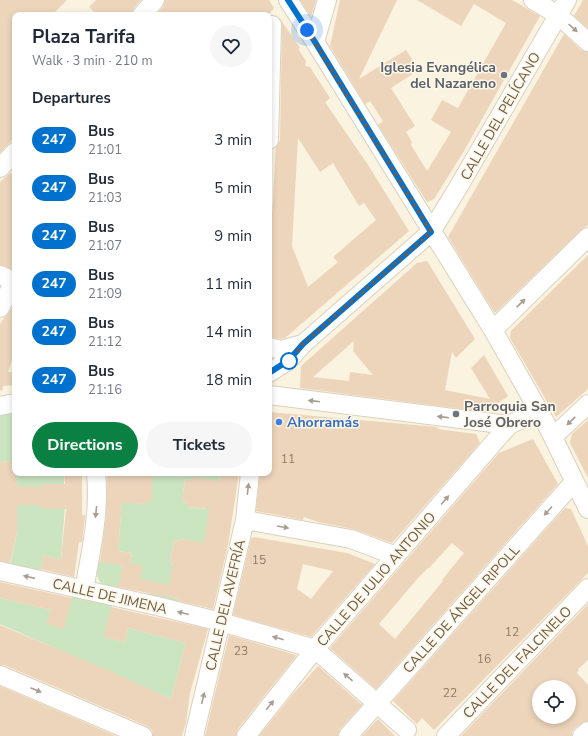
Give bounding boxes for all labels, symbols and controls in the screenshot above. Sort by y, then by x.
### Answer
your location [297,20,317,40]
one-way arrow [568,23,577,32]
text: Plaza Tarifa [32,24,136,50]
button: heart [210,25,252,67]
street label: CALLE DEL PELÍCANO [456,49,545,184]
text: Walk · 3 min · 210 m [32,52,153,70]
place label: Iglesia Evangélica del Nazareno [380,58,496,93]
marker: Iglesia Evangélica del Nazareno [499,70,509,80]
text: Departures [32,88,111,108]
text: Bus [88,121,114,141]
text: 247 [41,130,67,149]
text: 3 min [214,130,252,150]
text: 21:01 [88,141,122,159]
text: Bus [88,169,114,189]
text: 247 [41,178,67,197]
text: 5 min [214,178,252,198]
text: 21:03 [88,189,122,207]
text: Bus [88,217,114,237]
text: 247 [41,226,67,245]
text: 9 min [214,226,252,246]
text: 21:07 [88,237,122,255]
text: Bus [88,265,114,285]
text: 247 [41,274,67,293]
text: 11 min [205,274,252,294]
text: 21:09 [88,285,122,303]
one-way arrow [516,298,526,308]
text: Bus [88,313,114,333]
text: 247 [41,322,67,341]
text: 14 min [205,322,252,342]
text: 21:12 [88,333,122,351]
unlabelled marker [280,352,298,370]
text: Bus [88,361,114,381]
text: 247 [41,370,67,389]
text: 18 min [205,370,252,390]
text: 21:16 [88,381,122,399]
place label: Parroquia San José Obrero [463,397,556,432]
one-way arrow [308,398,320,404]
marker: Parroquia San José Obrero [451,409,461,419]
place label: Ahorramás [287,413,359,432]
one-way arrow [437,414,449,420]
one-way arrow [566,416,576,426]
marker: Ahorramás [274,417,284,427]
button: Directions [32,422,138,468]
button: Tickets [146,422,252,468]
house number: 11 [281,451,295,467]
one-way arrow [245,483,251,495]
one-way arrow [440,494,449,505]
one-way arrow [93,506,99,518]
one-way arrow [543,506,553,516]
street label: CALLE DE JULIO ANTONIO [313,508,440,651]
one-way arrow [277,524,289,530]
street label: CALLE DEL AVEFRÍA [201,538,250,673]
street label: CALLE DE ÁNGEL RIPOLL [399,541,524,677]
house number: 15 [252,552,266,568]
one-way arrow [23,574,35,580]
street label: CALLE DE JIMENA [51,574,169,619]
street label: CALLE DEL FALCINELO [459,602,576,723]
one-way arrow [176,609,189,615]
house number: 12 [505,624,519,640]
one-way arrow [272,635,284,641]
house number: 23 [234,643,248,659]
house number: 16 [477,651,491,667]
one-way arrow [343,672,353,681]
map controls [532,680,576,724]
button: locate [532,680,576,724]
house number: 22 [443,685,457,701]
one-way arrow [30,687,41,693]
one-way arrow [200,692,206,704]
one-way arrow [266,700,274,711]

